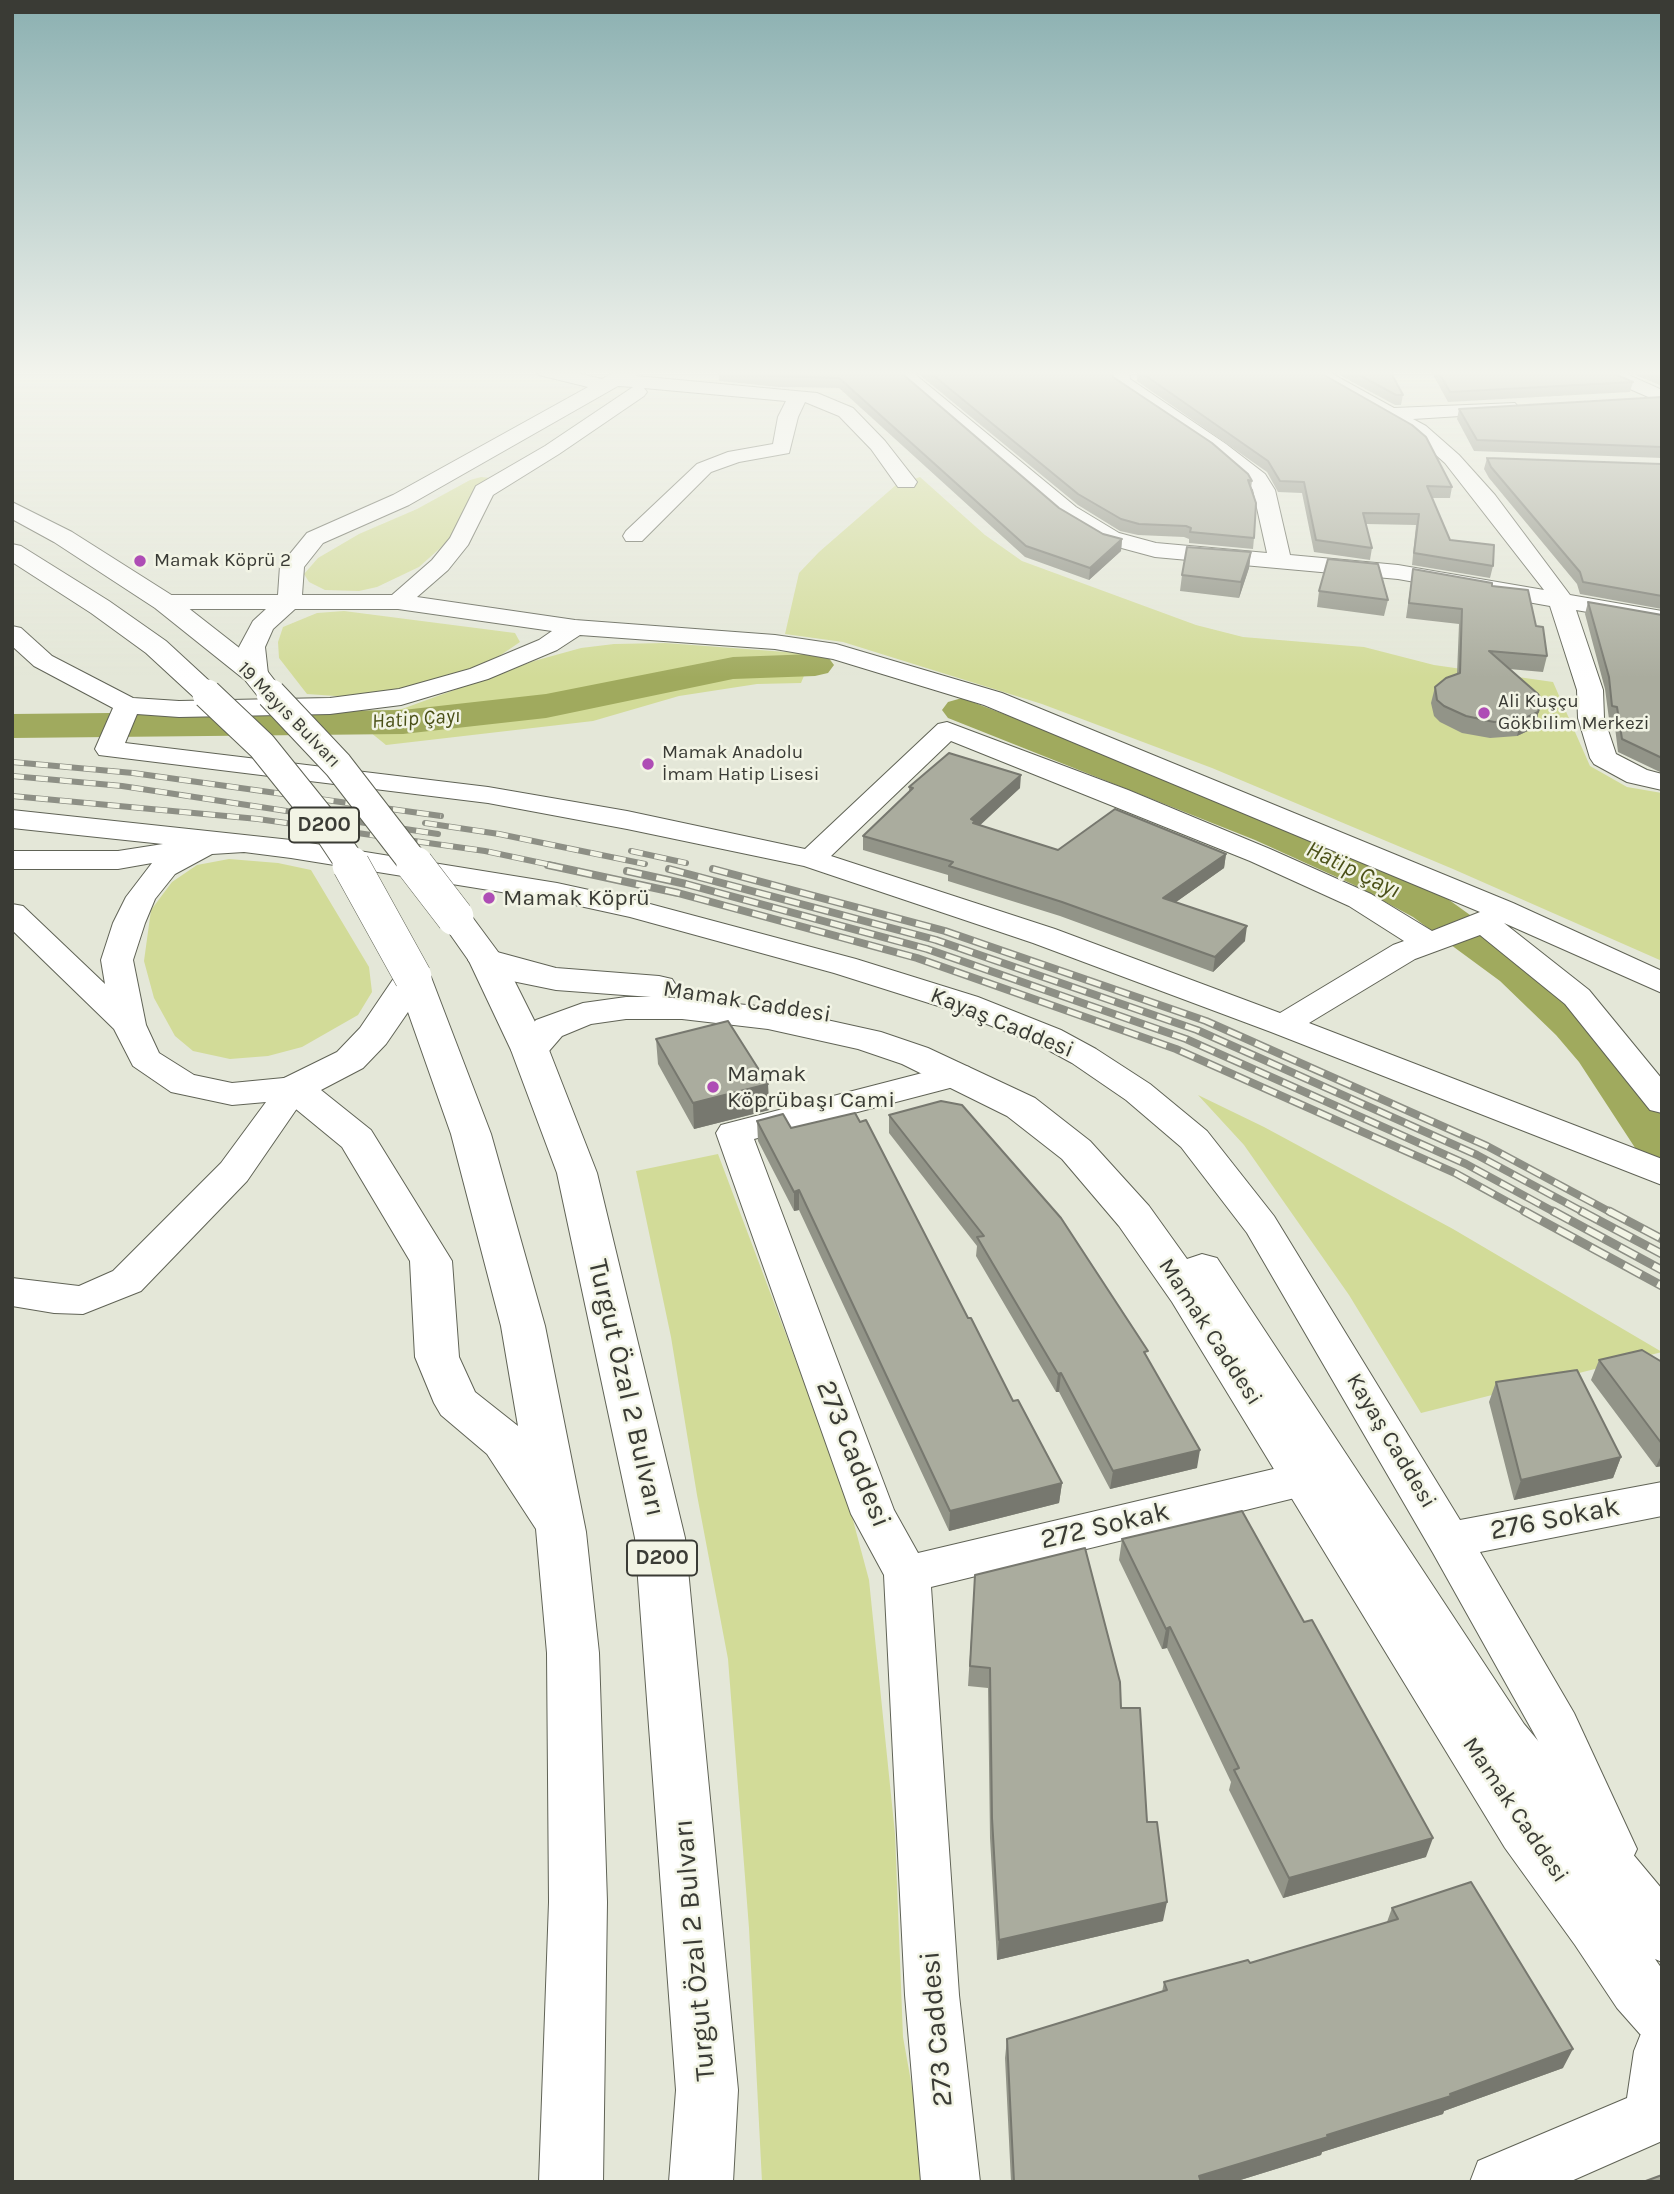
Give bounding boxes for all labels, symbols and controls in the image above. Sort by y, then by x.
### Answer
place label: Mamak Köprü 2 [154,550,291,572]
marker: Mamak Köprü 2 [132,553,148,569]
street label: 19 Mayıs Bulvarı [233,657,345,773]
place label: Ali Kuşçu Gökbilim Merkezi [1498,691,1649,735]
water label: Hatip Çayı [371,703,461,735]
marker: Ali Kuşçu Gökbilim Merkezi [1476,705,1492,721]
place label: Mamak Anadolu İmam Hatip Lisesi [662,742,819,786]
marker: Mamak Anadolu İmam Hatip Lisesi [640,756,656,772]
road number: D200 [289,808,359,842]
water label: Hatip Çayı [1301,835,1405,905]
place label: Mamak Köprü [503,884,650,912]
marker: Mamak Köprü [481,890,497,906]
street label: Mamak Caddesi [661,975,833,1029]
street label: Kayaş Caddesi [926,982,1078,1064]
place label: Mamak Köprübaşı Cami [727,1060,895,1114]
marker: Mamak Köprübaşı Cami [705,1079,721,1095]
street label: Mamak Caddesi [1152,1253,1268,1411]
street label: Turgut Özal 2 Bulvarı [580,1256,672,1520]
street label: Kayaş Caddesi [1340,1369,1442,1513]
street label: 273 Caddesi [808,1376,898,1532]
street label: 276 Sokak [1487,1490,1623,1548]
street label: 272 Sokak [1037,1495,1173,1557]
road number: D200 [627,1540,697,1576]
street label: Mamak Caddesi [1456,1732,1574,1888]
street label: Turgut Özal 2 Bulvarı [667,1818,723,2082]
street label: 273 Caddesi [913,1950,961,2108]

